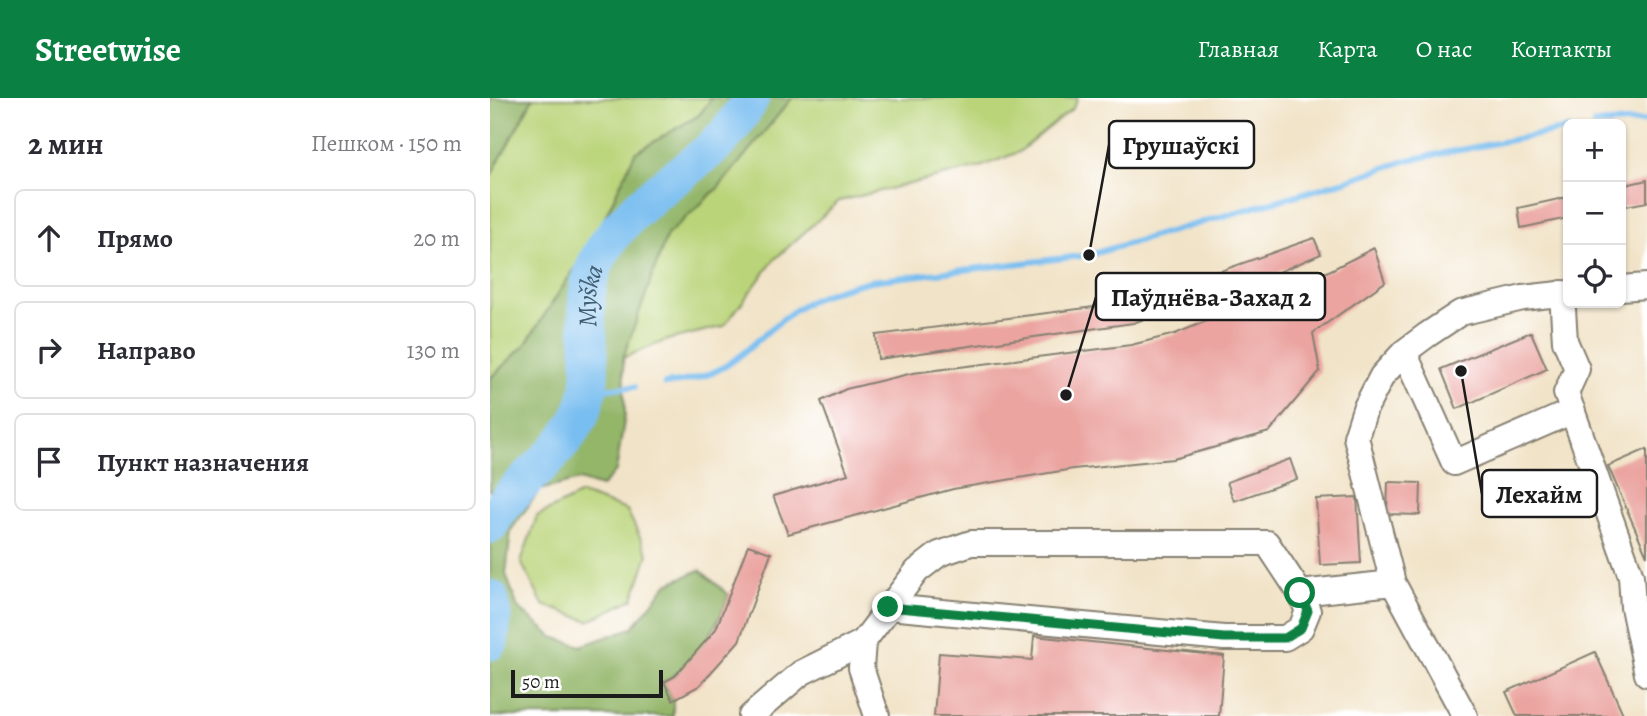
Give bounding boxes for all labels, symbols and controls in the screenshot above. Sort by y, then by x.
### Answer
text: Streetwise [35,27,181,72]
text: Главная [1198,33,1279,65]
text: Карта [1317,33,1378,65]
text: О нас [1416,33,1472,65]
text: Контакты [1510,33,1612,65]
map controls [1563,119,1626,308]
button: + [1563,119,1626,182]
callout: Грушаўскі [1109,121,1254,168]
text: 2 мин [28,124,103,164]
text: Пешком · 150 m [311,128,462,159]
text: Грушаўскі [1122,128,1240,163]
button: − [1563,182,1626,245]
icon: ahead [30,219,68,257]
text: Прямо [97,221,173,256]
text: 20 m [413,223,460,254]
button: locate [1563,245,1626,308]
water label: Муška [569,259,611,328]
callout: Паўднёва-Захад 2 [1096,273,1325,320]
text: Паўднёва-Захад 2 [1111,280,1312,315]
icon: right [30,331,68,369]
text: Направо [97,333,196,368]
text: 130 m [407,335,460,366]
icon: arrive [30,443,68,481]
text: Пункт назначения [97,445,309,480]
callout: Лехайм [1482,470,1597,517]
text: Лехайм [1495,477,1583,512]
route start [1284,577,1315,608]
route end [872,591,903,622]
scale bar [511,667,663,699]
text: 50 m [522,669,560,695]

